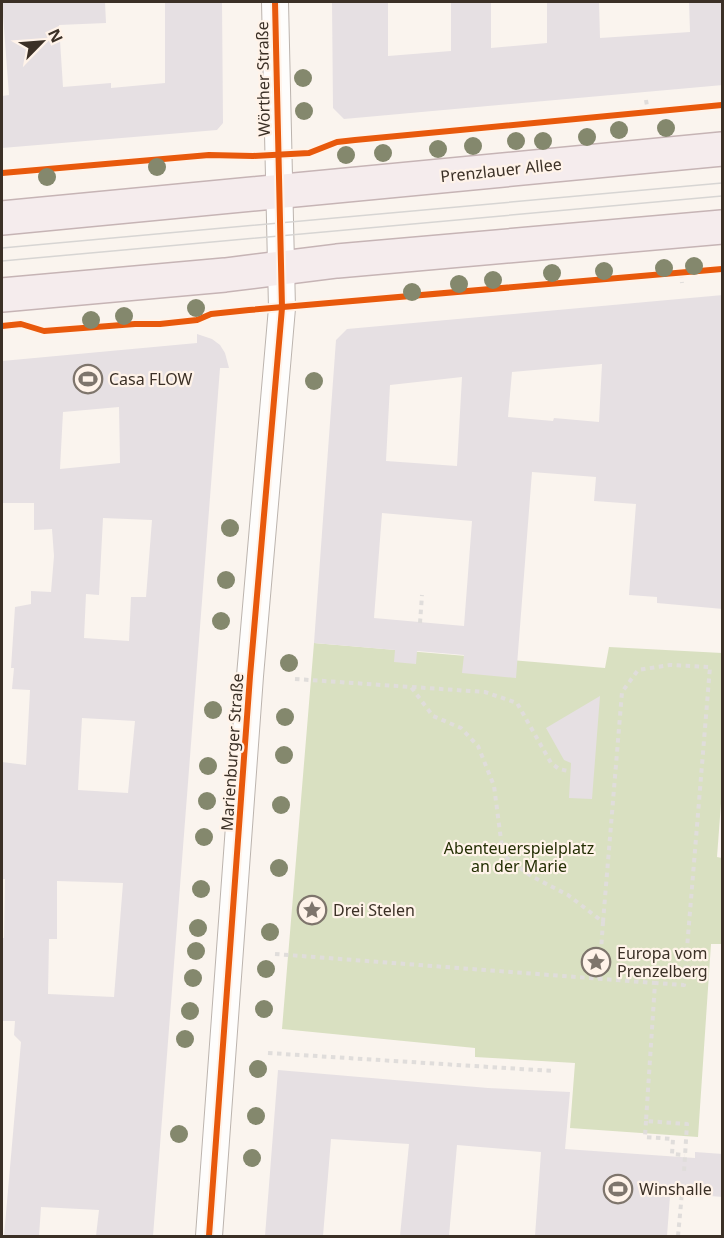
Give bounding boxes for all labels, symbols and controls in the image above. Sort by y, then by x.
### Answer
north arrow [12,12,72,72]
street label: Wörther Straße [251,21,275,137]
text: N [43,25,68,46]
street label: Prenzlauer Allee [439,153,563,187]
sports icon: Casa FLOW [72,363,104,395]
place label: Casa FLOW [109,368,193,390]
street label: Marienburger Straße [216,672,248,832]
park label: Abenteuerspielplatz an der Marie [444,837,594,877]
place icon: Drei Stelen [296,894,328,926]
place label: Drei Stelen [333,899,415,921]
place label: Europa vom Prenzelberg [617,942,708,982]
place icon: Europa vom Prenzelberg [580,946,612,978]
sports icon: Winshalle [602,1173,634,1205]
place label: Winshalle [639,1178,712,1200]

